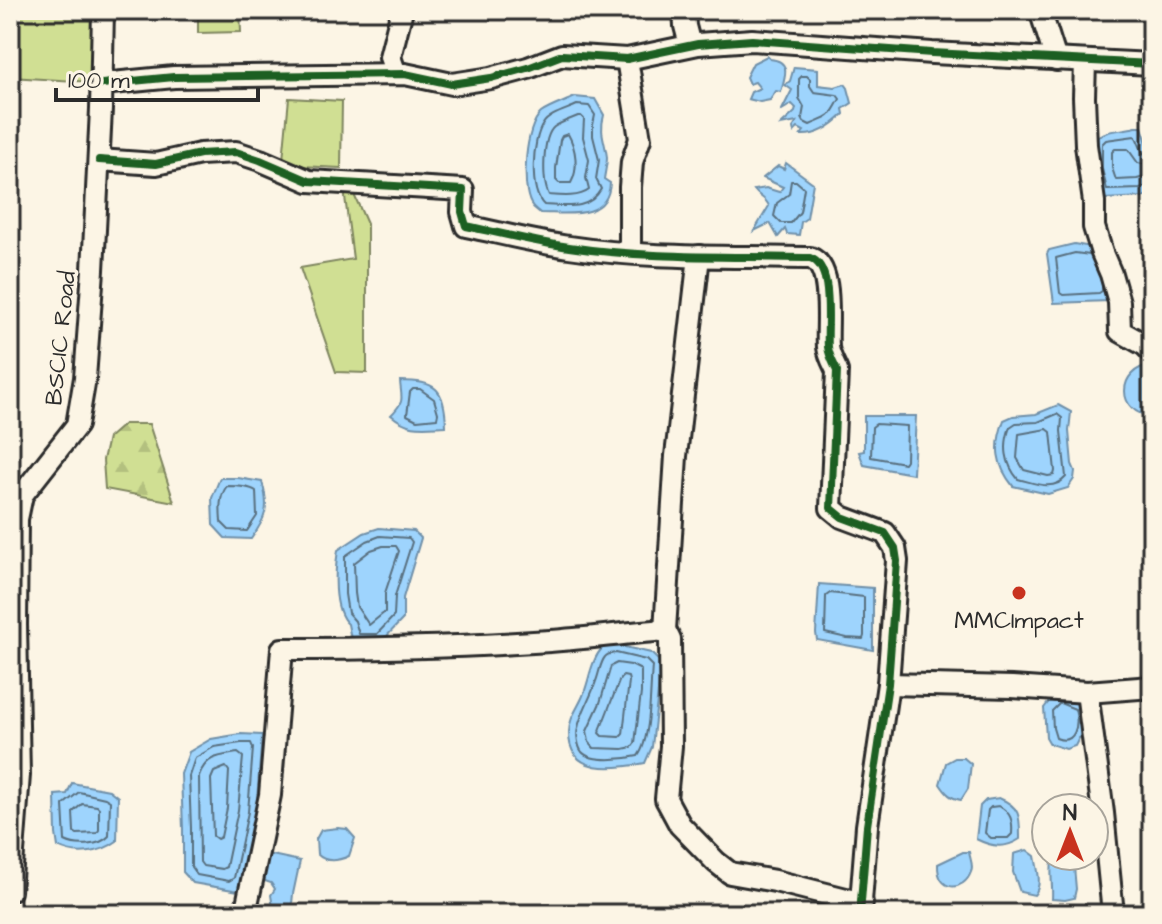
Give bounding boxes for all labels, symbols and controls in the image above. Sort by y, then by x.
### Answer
scale bar [56,52,258,102]
text: 100 m [68,64,130,98]
street label: BSCIC Road [37,269,85,407]
marker: MMCImpact [1010,584,1028,602]
place label: MMCImpact [954,604,1084,638]
north arrow [1030,792,1110,872]
text: N [1063,798,1077,829]

